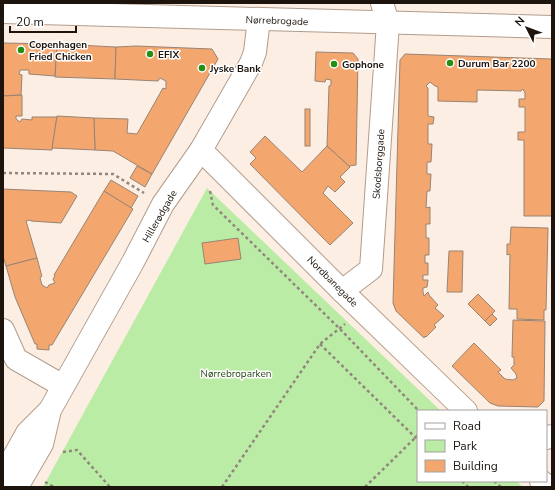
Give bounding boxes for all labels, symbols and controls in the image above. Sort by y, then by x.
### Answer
scale bar [10,8,76,34]
north arrow [507,8,547,48]
street label: Nørrebrogade [245,13,308,29]
text: 20 m [16,14,44,30]
text: N [512,14,528,30]
place label: Copenhagen Fried Chicken [29,38,92,64]
marker: Copenhagen Fried Chicken [16,45,26,55]
place label: EFIX [158,48,179,62]
marker: EFIX [145,49,155,59]
place label: Durum Bar 2200 [458,57,536,71]
place label: Gophone [342,58,385,72]
marker: Durum Bar 2200 [445,58,455,68]
marker: Gophone [329,59,339,69]
place label: Jyske Bank [209,62,261,76]
marker: Jyske Bank [197,63,207,73]
street label: Skodsborggade [370,129,388,200]
street label: Hillerødgade [139,188,181,245]
street label: Nordbanegade [304,253,361,310]
park label: Nørrebroparken [201,367,271,381]
legend [417,410,547,482]
text: Road [453,418,481,434]
text: Park [453,438,478,454]
text: Building [453,458,498,474]

